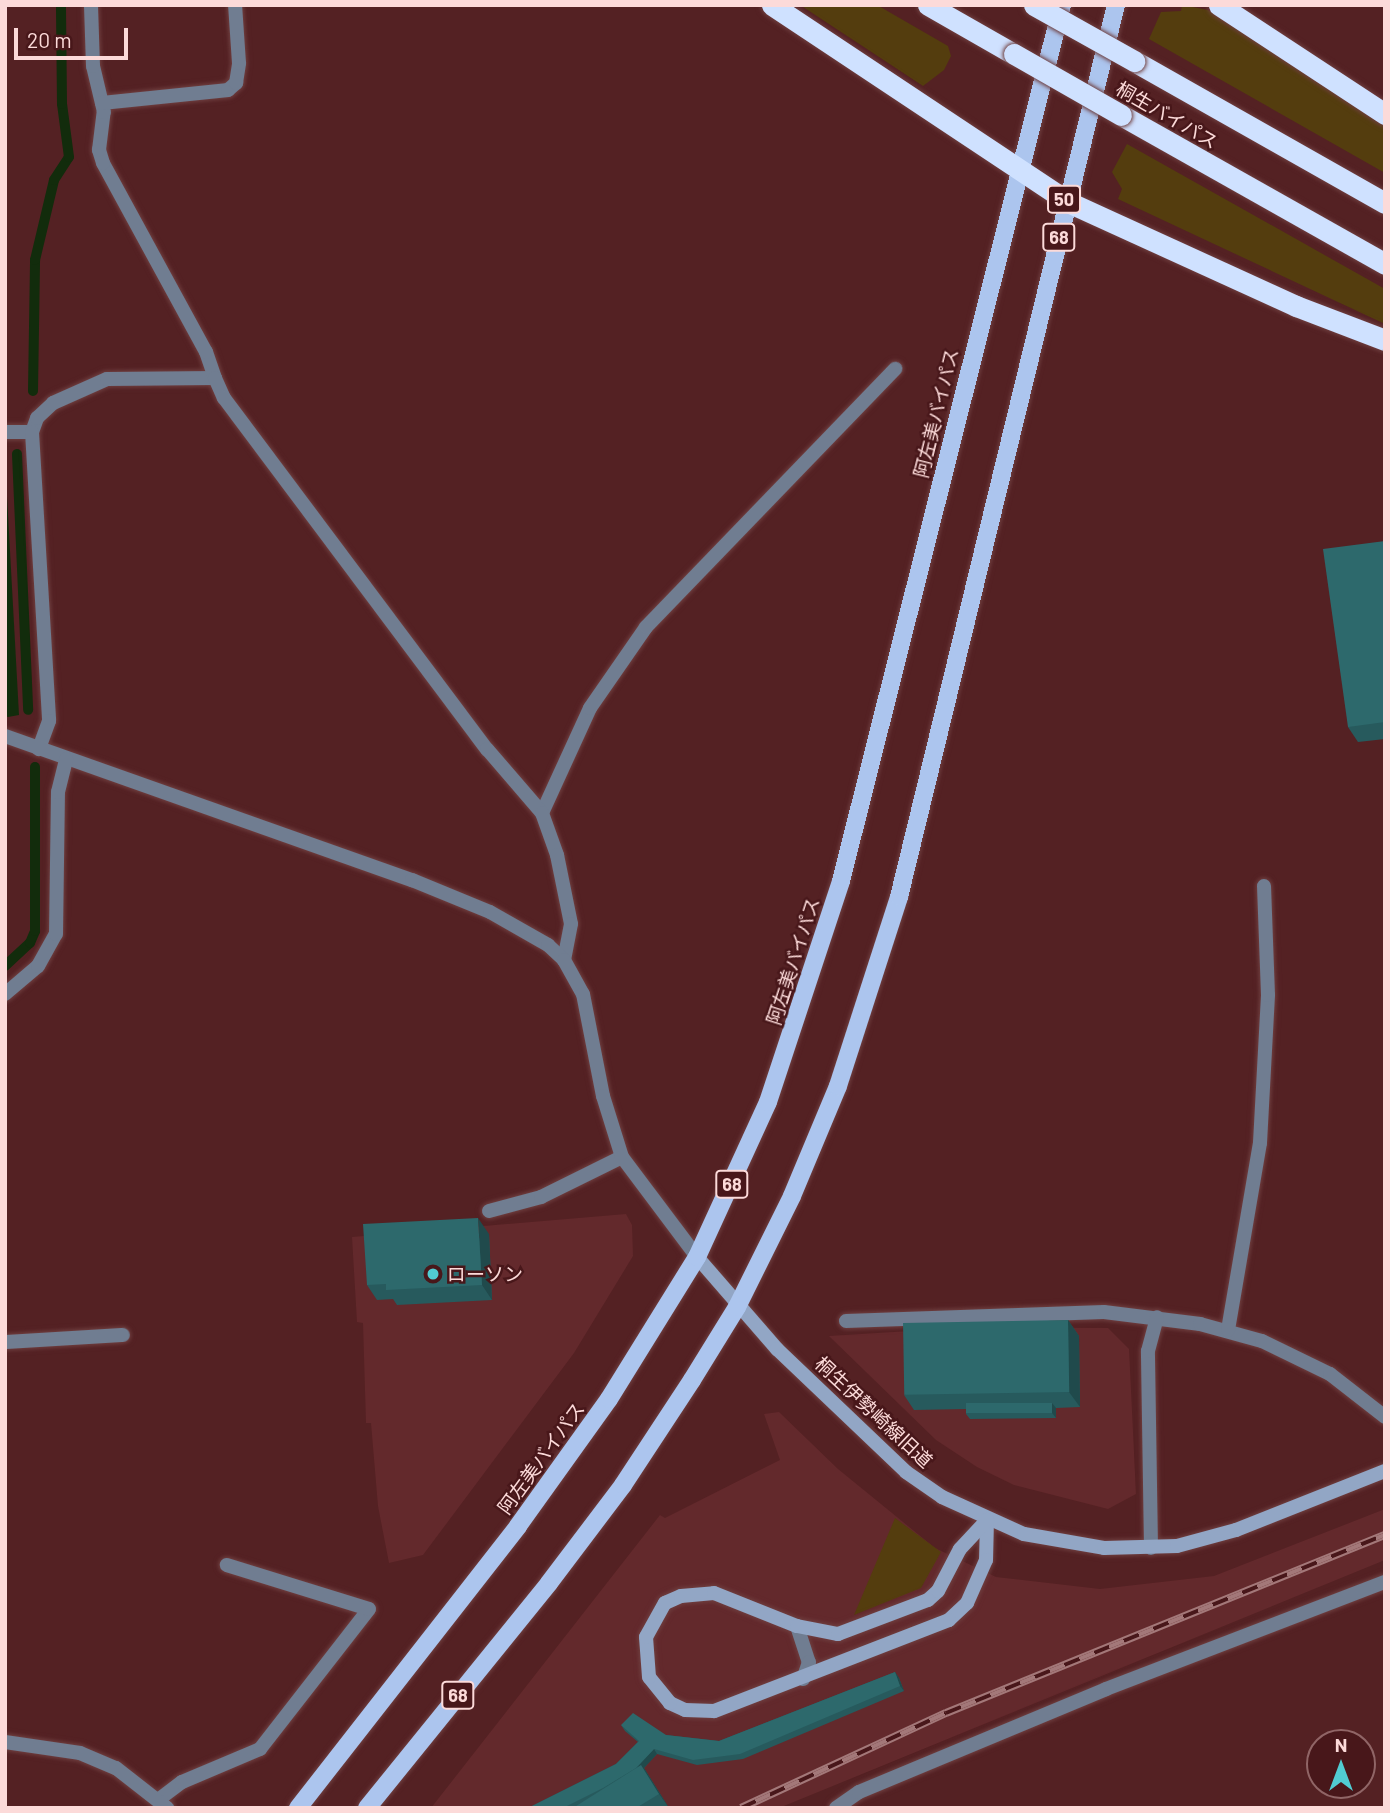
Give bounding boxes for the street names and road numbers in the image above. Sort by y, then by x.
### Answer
street label: 桐生バイパス [1112,77,1222,153]
road number: 50 [1046,184,1082,214]
road number: 68 [1042,222,1076,251]
street label: 阿左美バイパス [909,346,963,480]
street label: 阿左美バイパス [762,894,824,1028]
road number: 68 [714,1170,750,1198]
street label: 桐生伊勢崎線旧道 [811,1352,937,1472]
street label: 阿左美バイパス [493,1397,589,1519]
road number: 68 [440,1680,476,1710]

